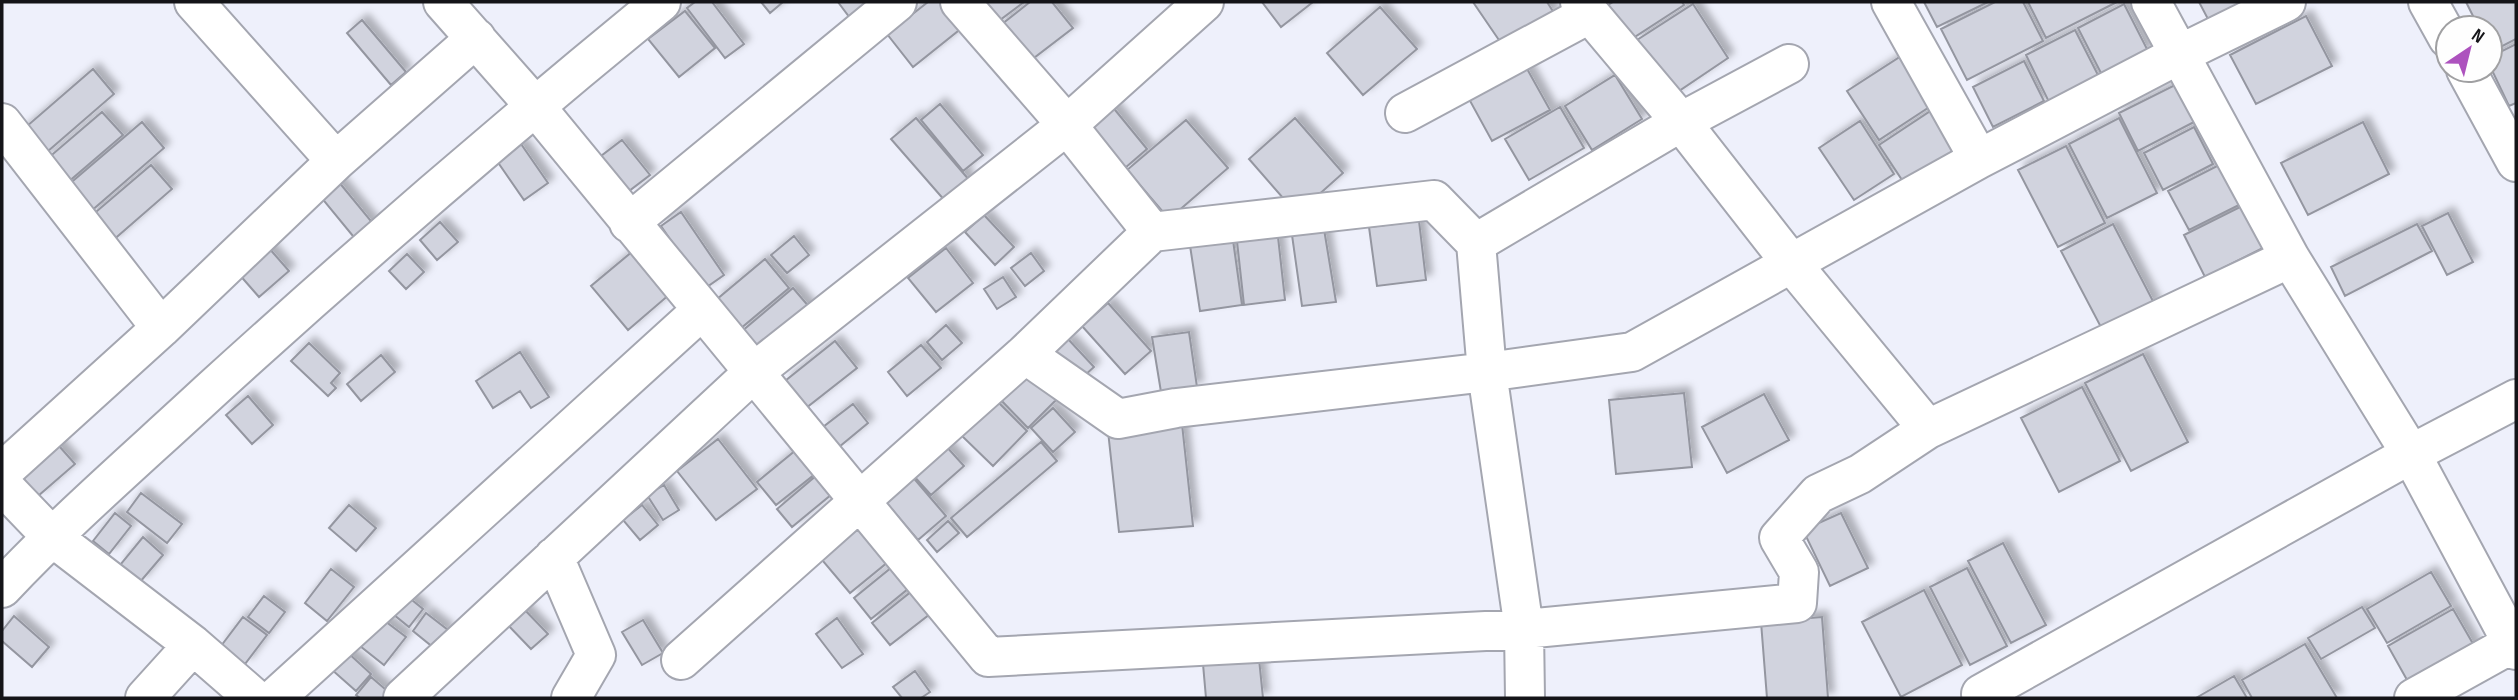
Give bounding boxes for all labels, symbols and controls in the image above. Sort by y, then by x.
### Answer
north arrow [2434,14,2504,84]
text: N [2467,24,2489,49]

